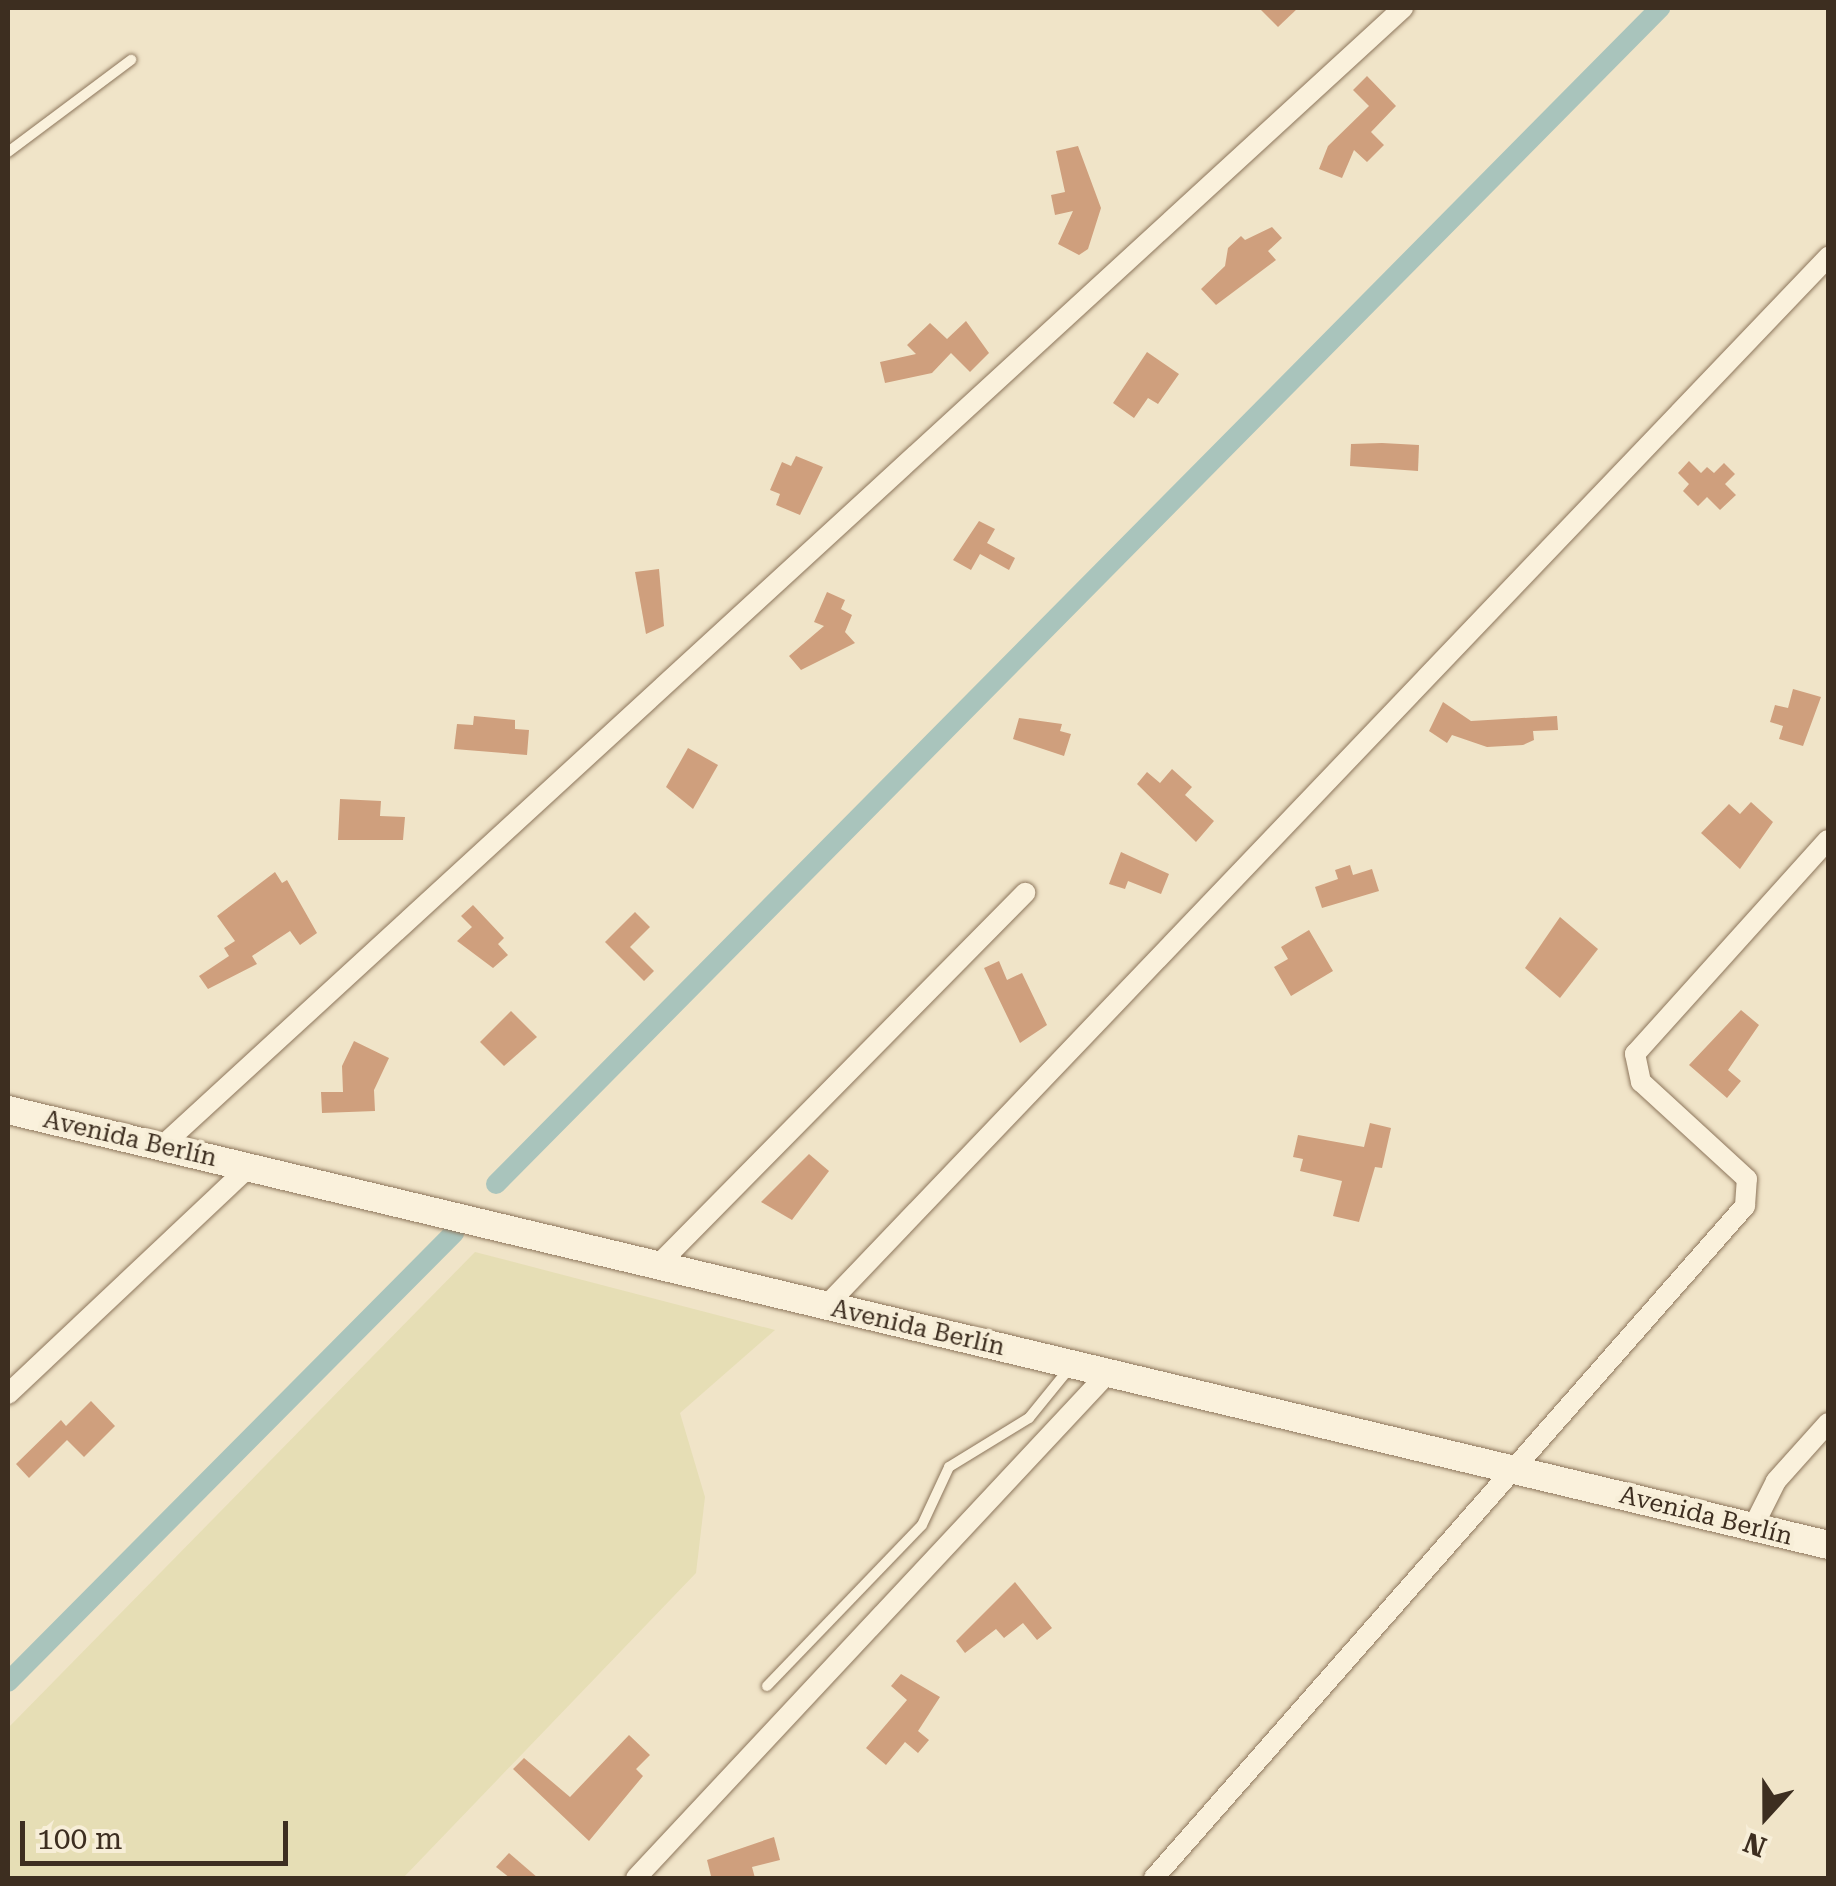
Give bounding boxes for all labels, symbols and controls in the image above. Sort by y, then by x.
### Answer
street label: Avenida Berlín [40,1104,220,1174]
street label: Avenida Berlín [828,1293,1008,1363]
street label: Avenida Berlín [1616,1480,1796,1552]
north arrow [1716,1766,1816,1866]
scale bar [25,1801,292,1863]
text: 100 m [37,1821,122,1856]
text: N [1739,1825,1771,1864]

